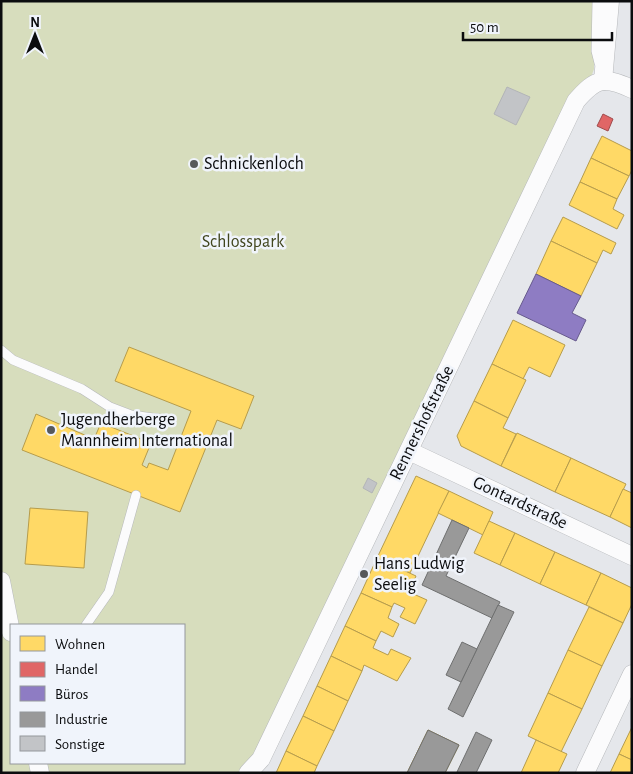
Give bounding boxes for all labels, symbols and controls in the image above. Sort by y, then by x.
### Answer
north arrow [10,10,60,60]
scale bar [463,10,612,42]
text: N [30,16,40,30]
text: 50 m [470,20,499,35]
place label: Schnickenloch [204,155,304,173]
marker: Schnickenloch [188,158,200,170]
park label: Schlosspark [202,233,285,251]
street label: Rennershofstraße [387,363,457,483]
place label: Jugendherberge Mannheim International [61,411,233,450]
marker: Jugendherberge Mannheim International [45,424,57,436]
street label: Gontardstraße [470,473,570,533]
place label: Hans Ludwig Seelig [374,555,464,594]
marker: Hans Ludwig Seelig [358,568,370,580]
legend [10,624,185,764]
text: Wohnen [55,637,105,652]
text: Handel [55,662,98,677]
text: Büros [55,687,88,702]
text: Industrie [55,712,108,727]
text: Sonstige [55,737,105,752]

